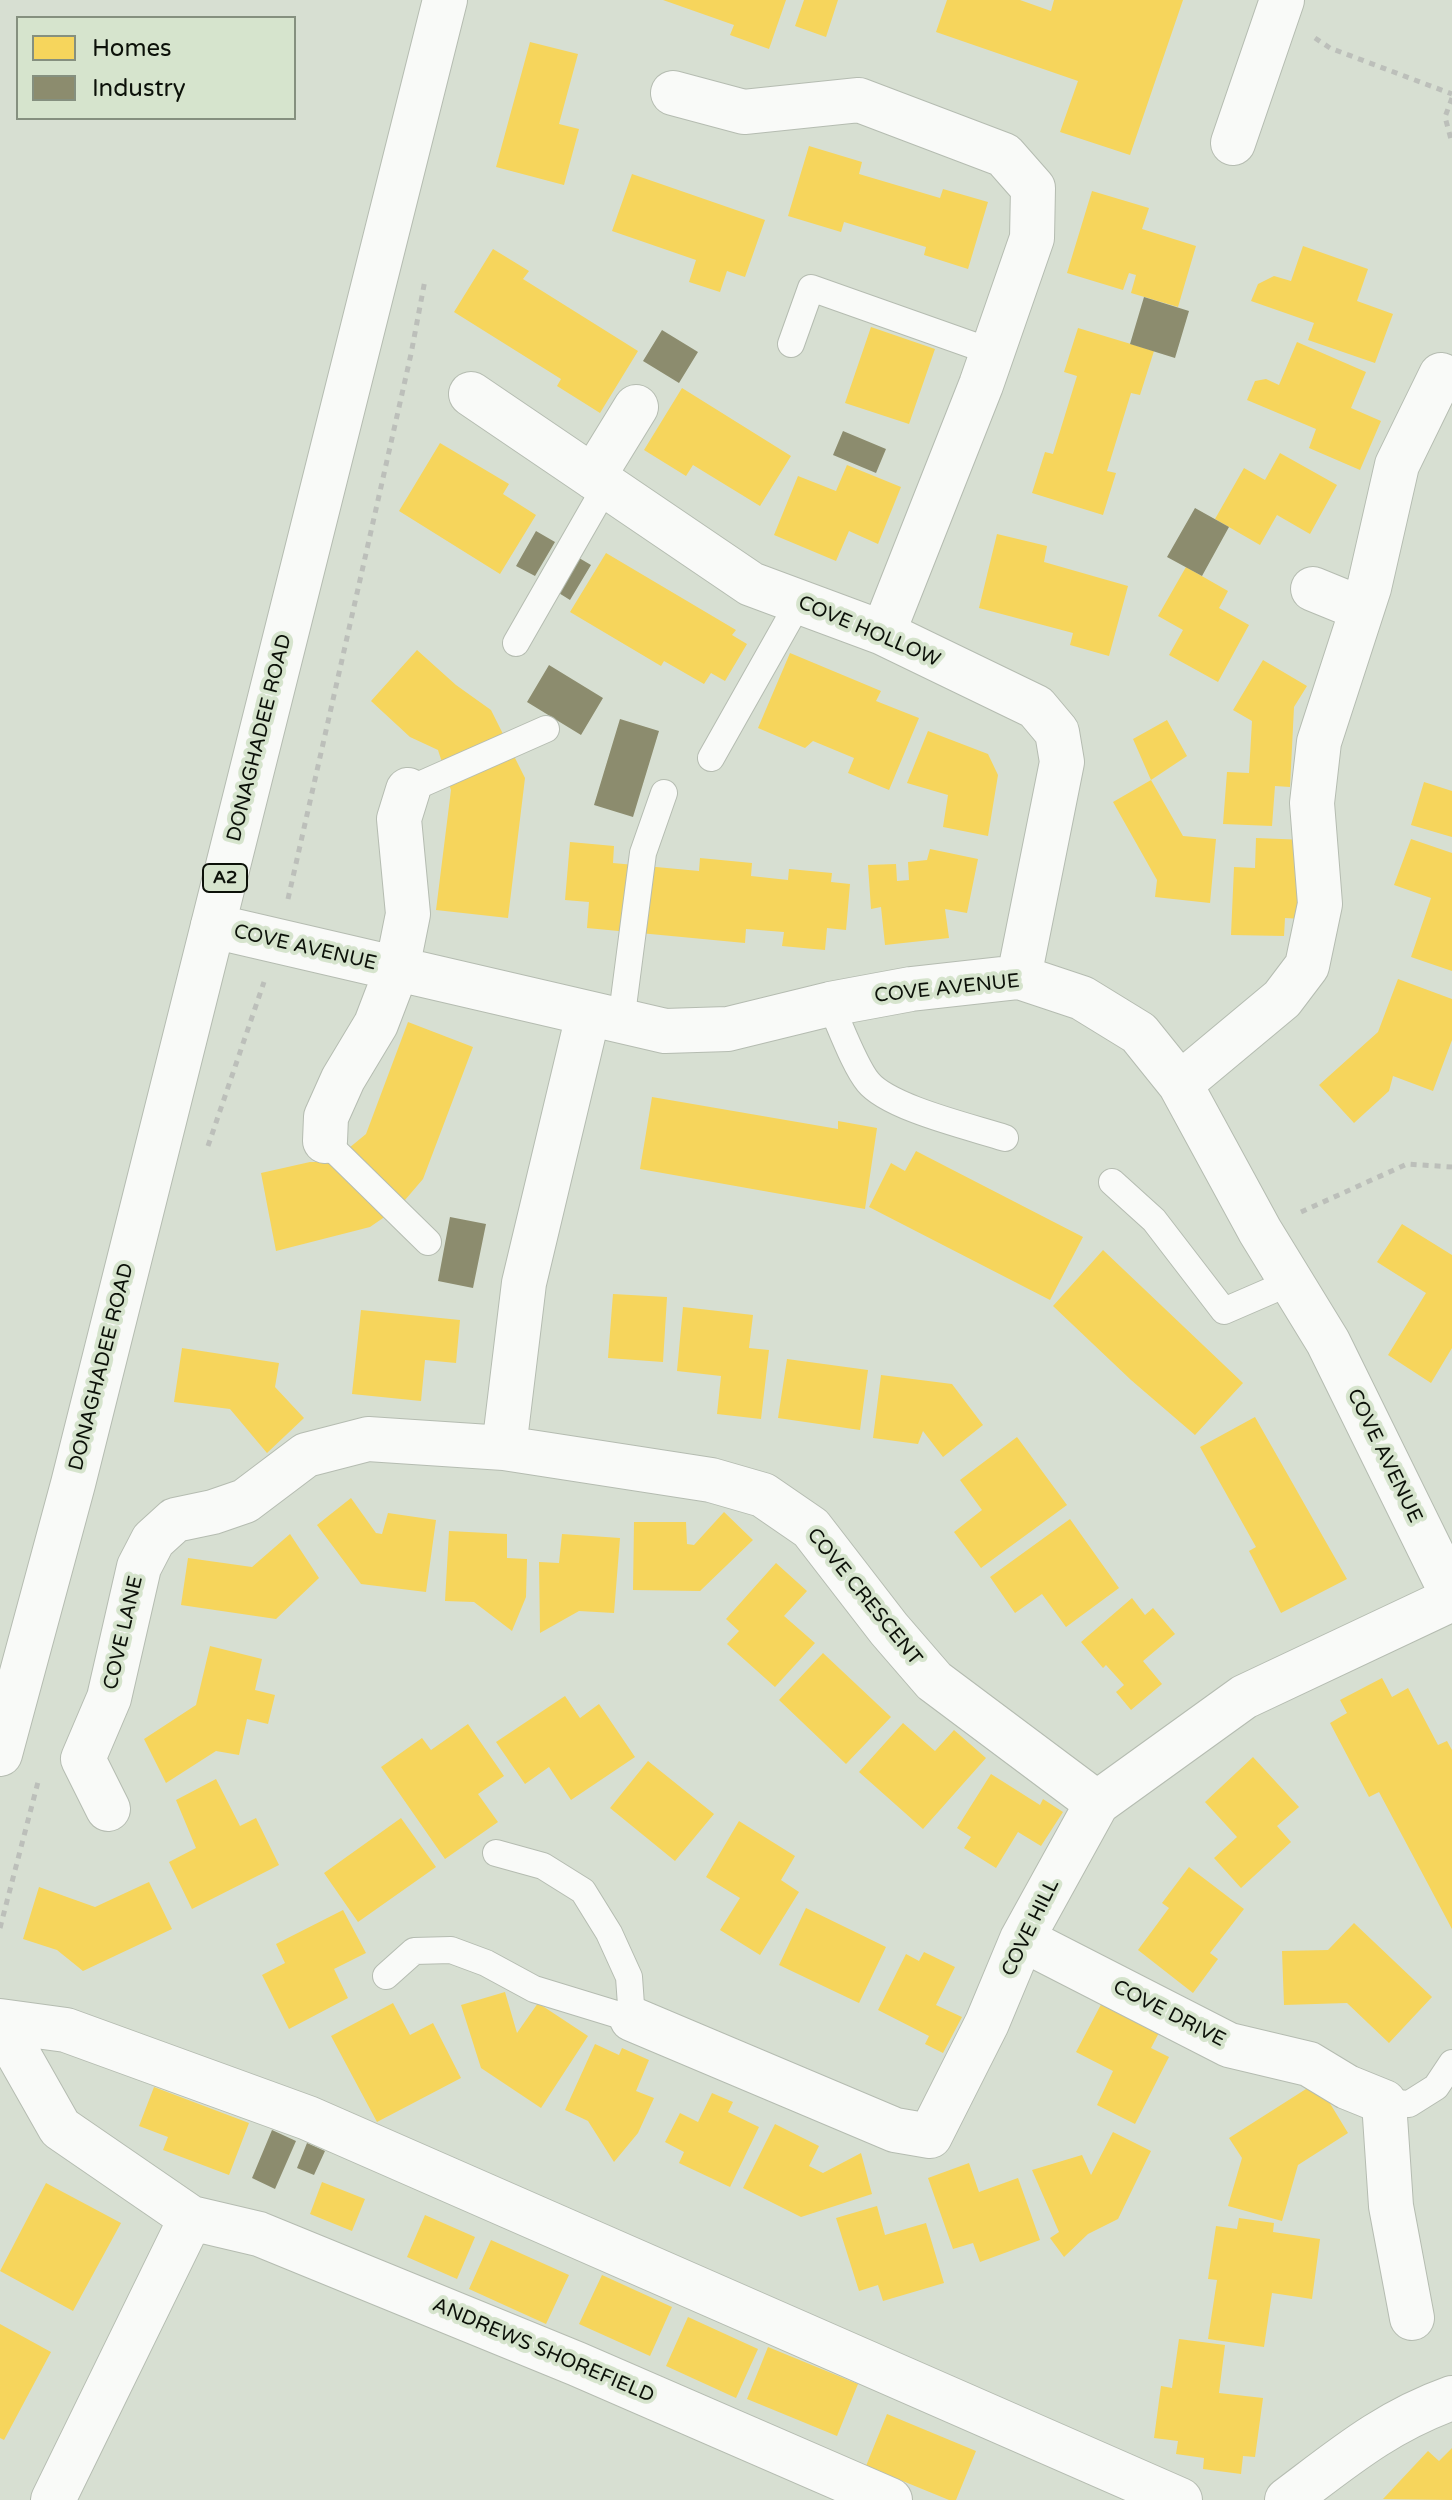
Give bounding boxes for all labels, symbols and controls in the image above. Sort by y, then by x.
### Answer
legend [16,16,296,120]
text: Homes [92,34,172,63]
text: Industry [92,74,186,103]
street label: COVE HOLLOW [794,591,944,673]
street label: DONAGHADEE ROAD [223,632,297,844]
road number: A2 [203,864,247,892]
street label: COVE AVENUE [231,920,379,976]
street label: COVE AVENUE [873,969,1021,1009]
street label: DONAGHADEE ROAD [65,1261,139,1473]
street label: COVE AVENUE [1341,1385,1427,1527]
street label: COVE CRESCENT [801,1524,927,1670]
street label: COVE LANE [99,1574,149,1692]
street label: COVE HILL [997,1875,1065,1981]
street label: COVE DRIVE [1109,1975,1229,2053]
street label: ANDREWS SHOREFIELD [429,2293,657,2409]

